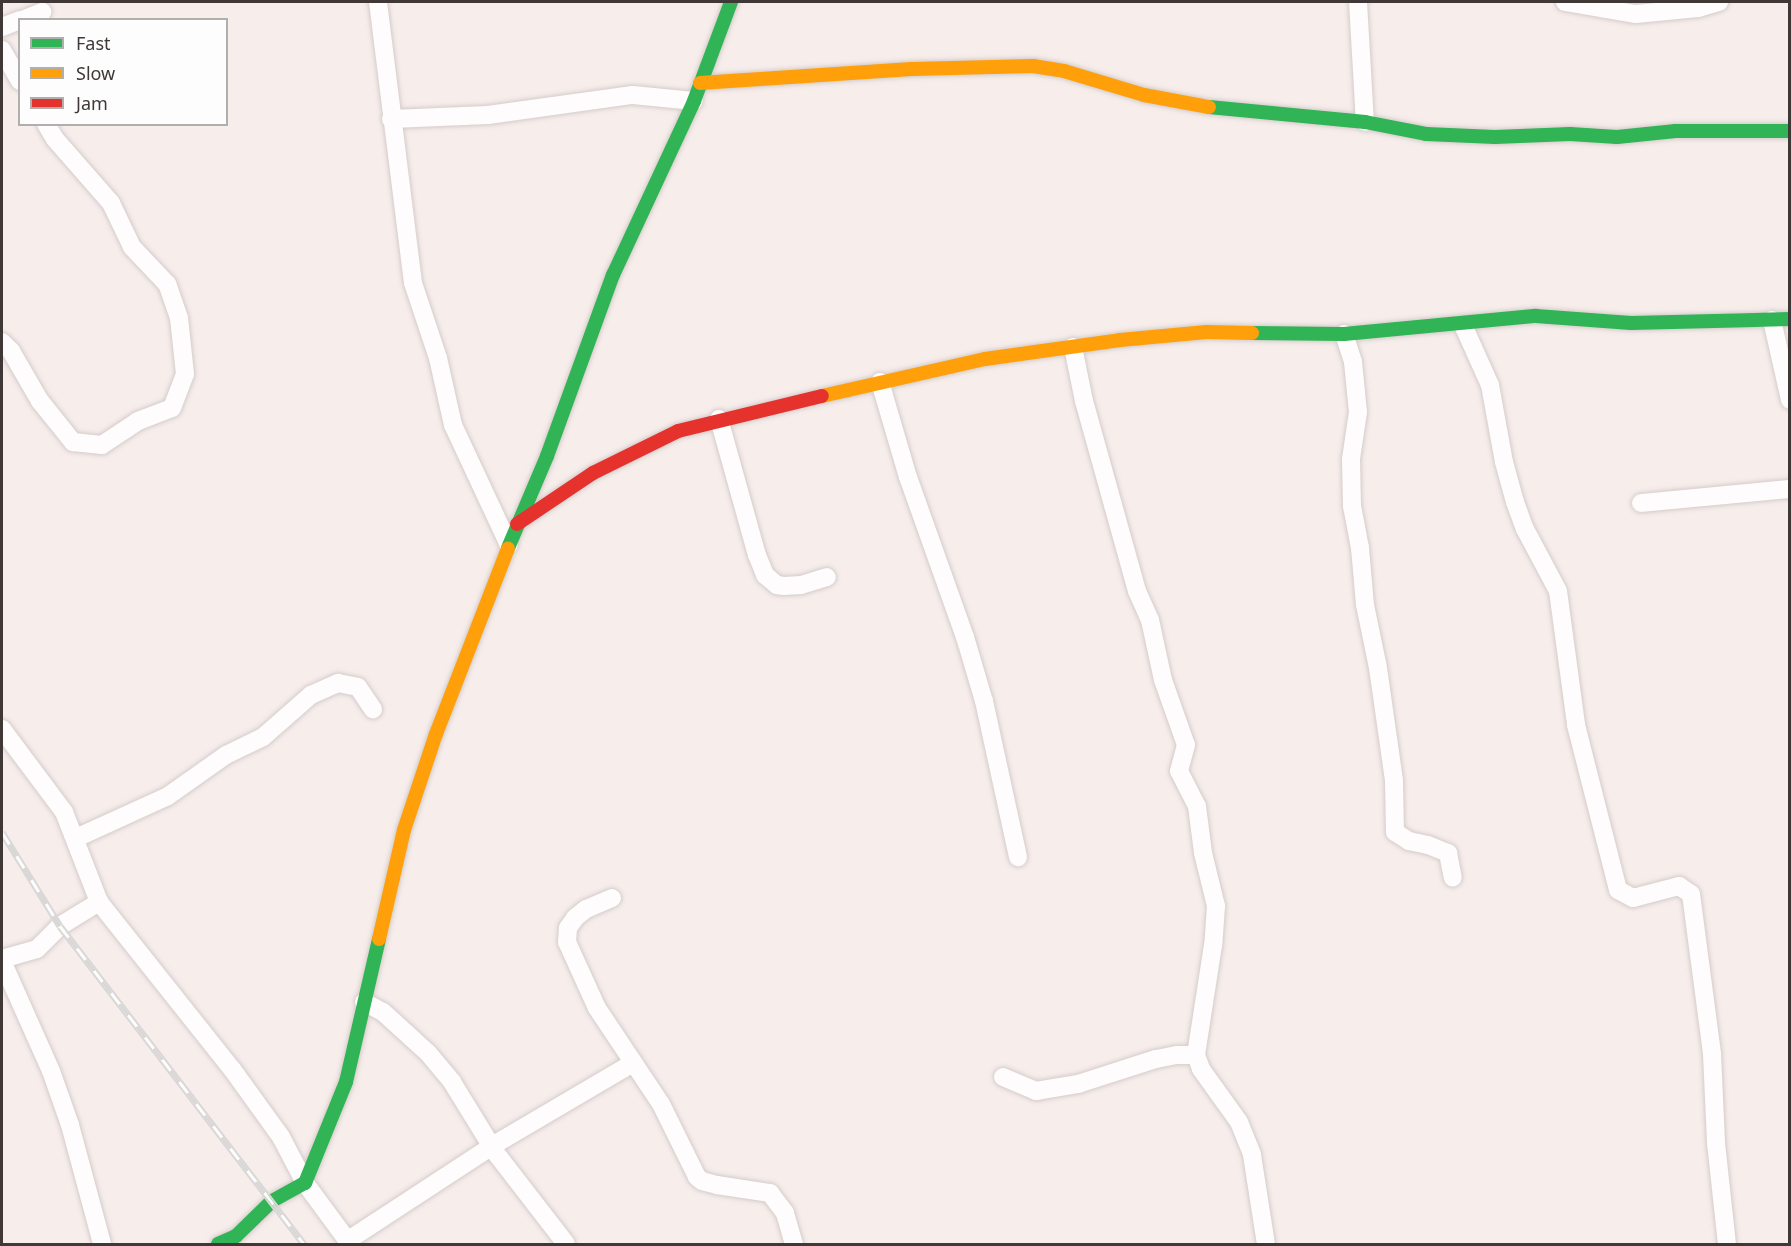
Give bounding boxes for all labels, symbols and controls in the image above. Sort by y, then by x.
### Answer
legend [18,18,228,126]
text: Fast [76,31,111,55]
text: Slow [76,61,115,85]
text: Jam [76,91,108,115]

